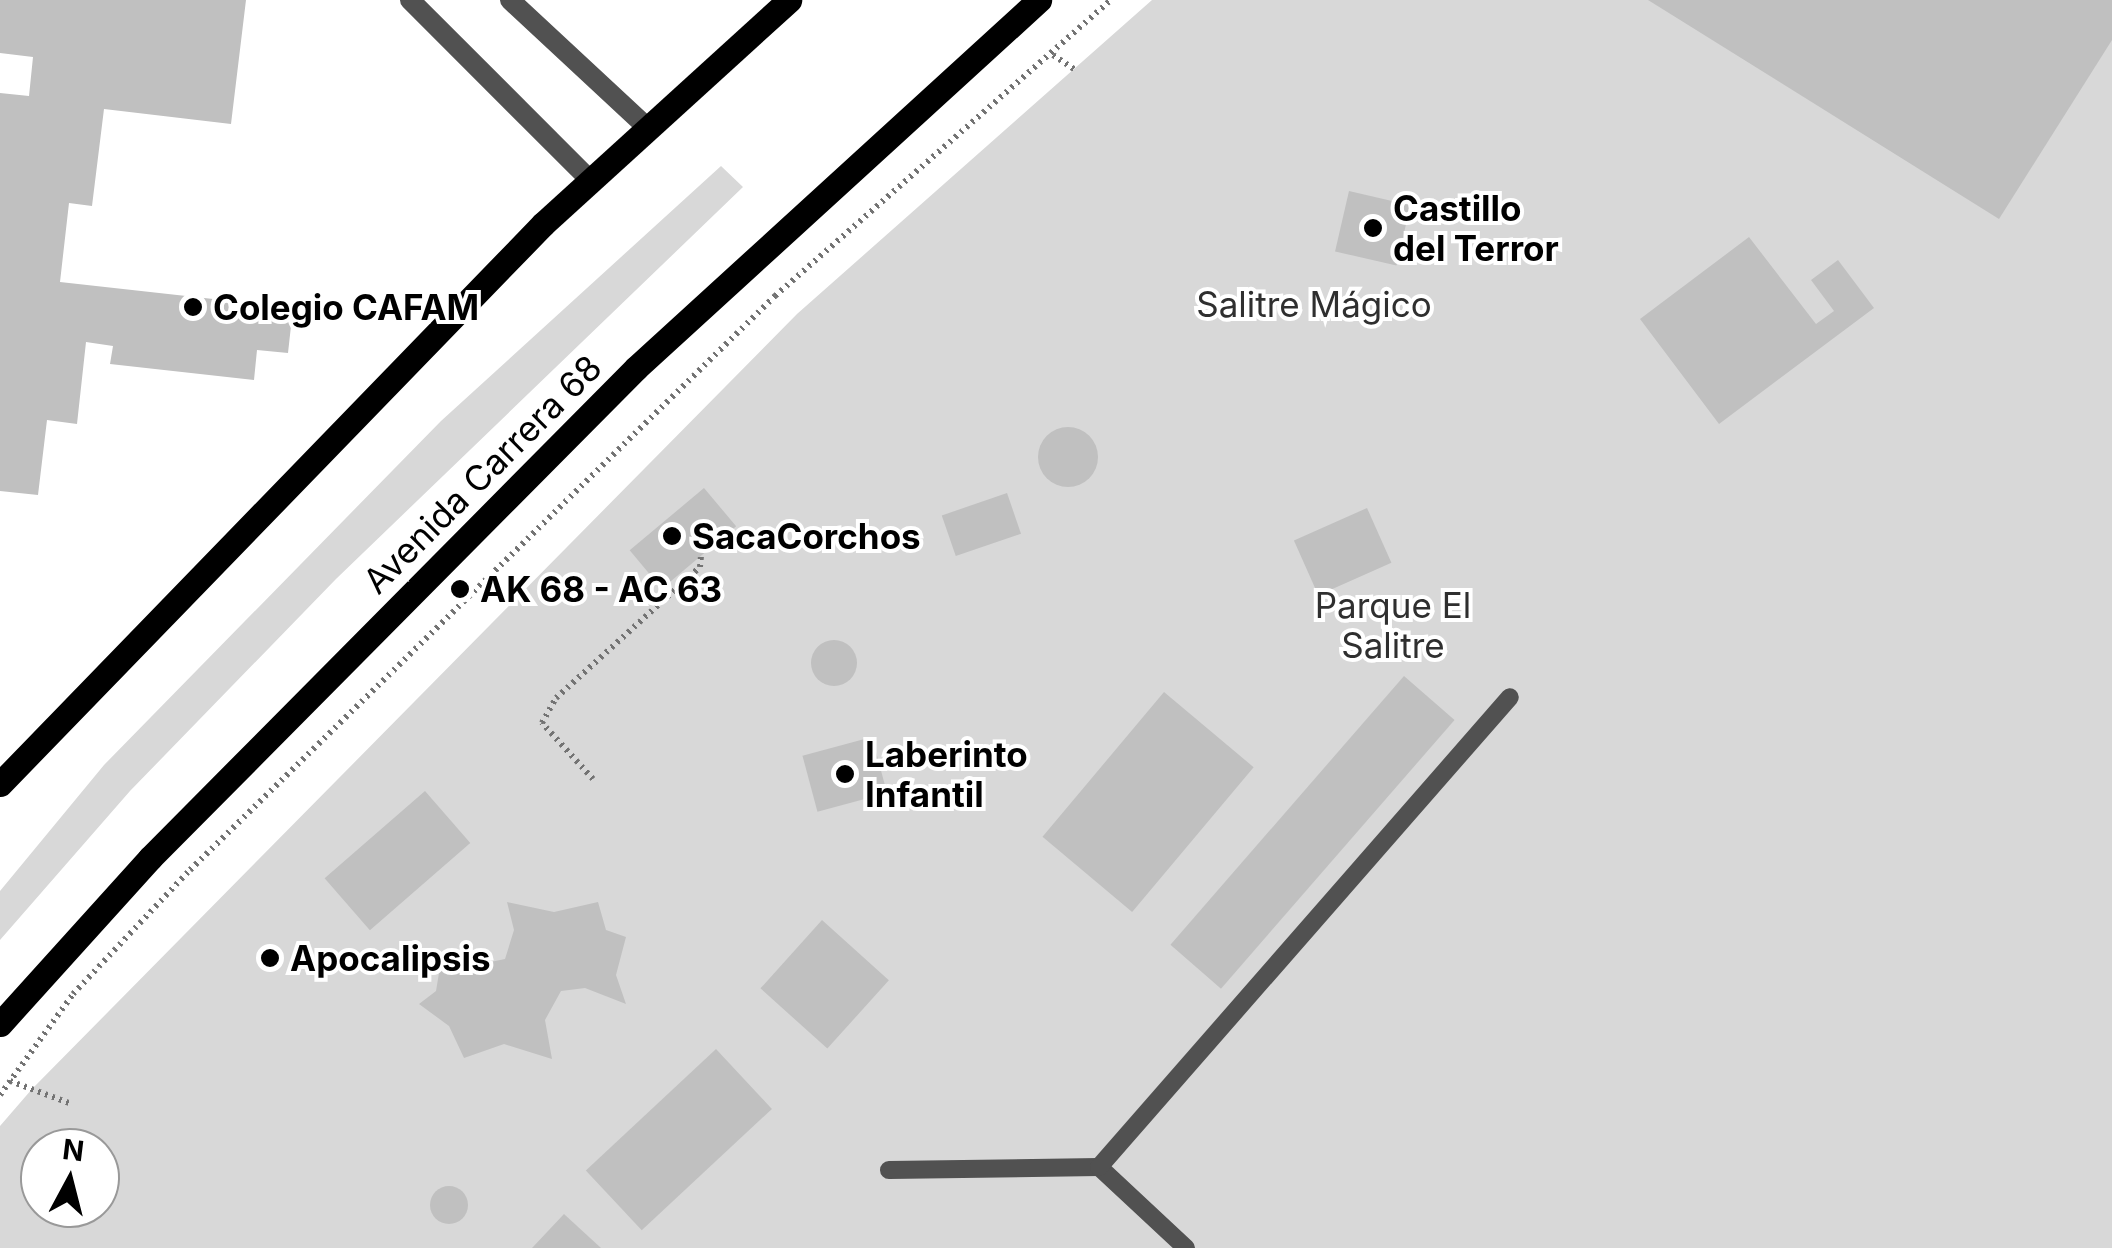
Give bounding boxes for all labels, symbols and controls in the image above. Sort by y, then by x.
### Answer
place label: Castillo del Terror [1393,187,1559,269]
marker: Castillo del Terror [1362,217,1384,239]
park label: Salitre Mágico [1196,283,1432,325]
place label: Colegio CAFAM [213,286,479,328]
marker: Colegio CAFAM [182,296,204,318]
street label: Avenida Carrera 68 [354,346,610,602]
place label: SacaCorchos [692,515,921,557]
marker: SacaCorchos [661,525,683,547]
place label: AK 68 - AC 63 [480,568,722,610]
marker: AK 68 - AC 63 [449,578,471,600]
park label: Parque El Salitre [1315,584,1471,666]
place label: Laberinto Infantil [865,733,1028,815]
marker: Laberinto Infantil [834,763,856,785]
place label: Apocalipsis [290,937,491,979]
marker: Apocalipsis [259,947,281,969]
north arrow [20,1128,120,1228]
text: N [61,1132,86,1168]

